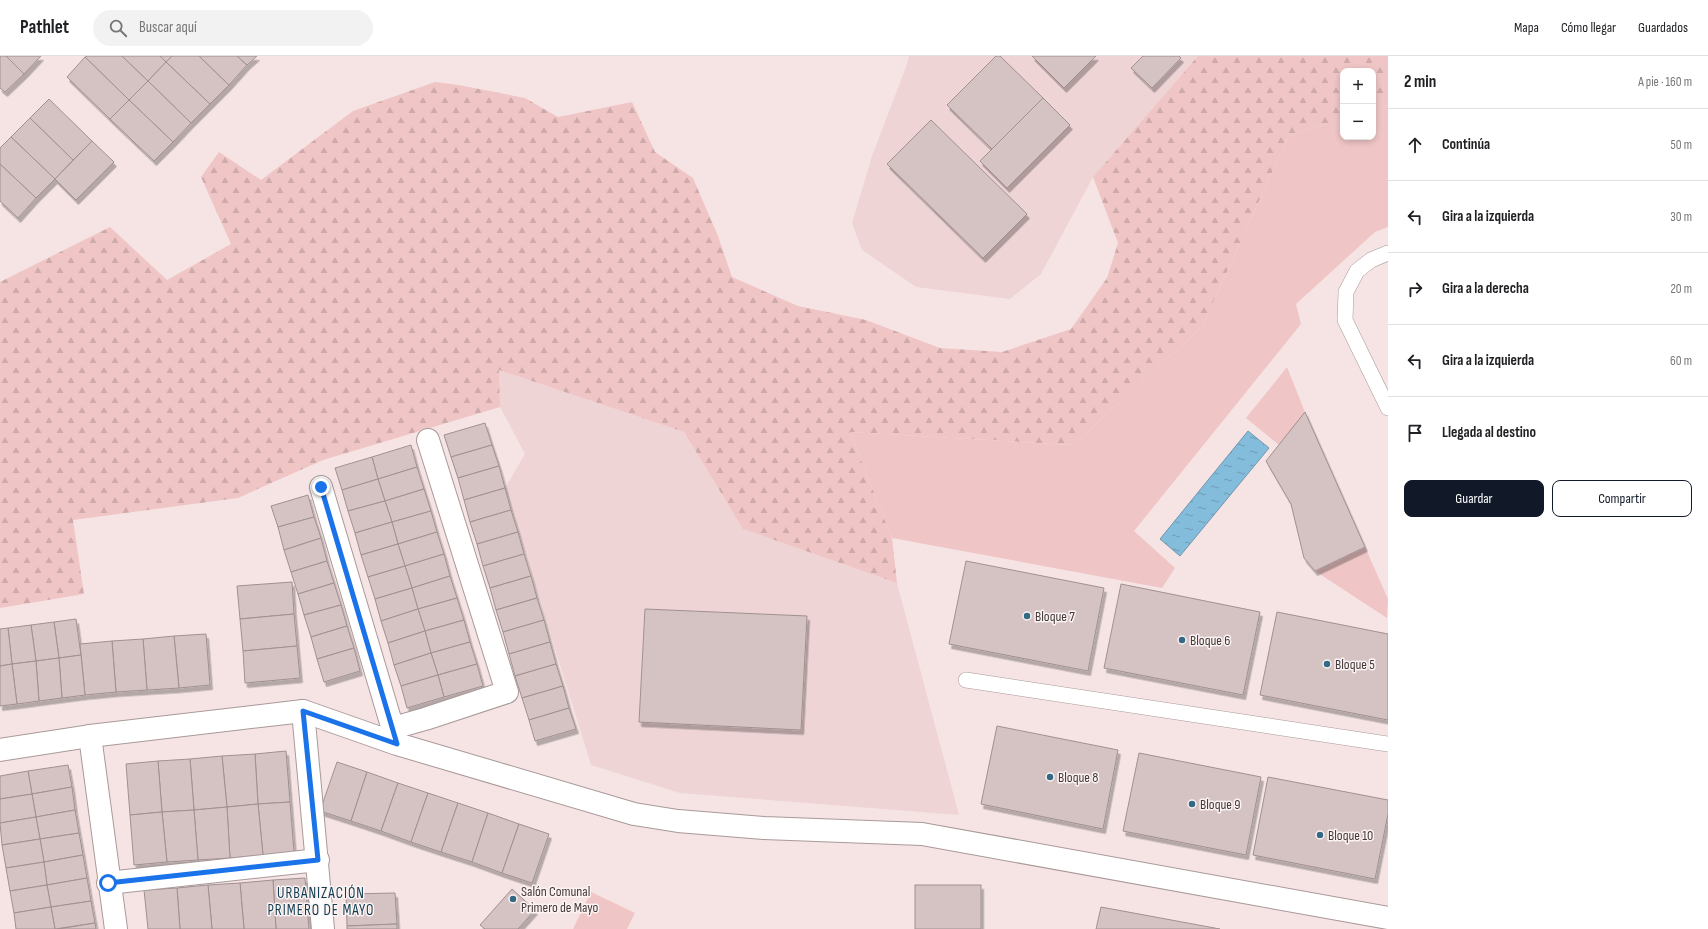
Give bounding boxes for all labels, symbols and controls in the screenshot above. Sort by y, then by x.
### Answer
search box [93,10,373,46]
text: Pathlet [20,16,69,39]
icon: search [107,17,129,39]
text: Buscar aquí [139,18,197,37]
text: Mapa [1514,19,1539,36]
text: Cómo llegar [1561,19,1616,36]
text: Guardados [1638,19,1688,36]
map controls [1340,68,1376,140]
button: + [1340,68,1376,104]
text: 2 min [1404,72,1436,92]
text: A pie · 160 m [1638,74,1692,90]
button: − [1340,104,1376,140]
icon: ahead [1404,134,1426,156]
text: Continúa [1442,135,1490,154]
text: 50 m [1671,137,1692,153]
icon: left [1404,206,1426,228]
text: Gira a la izquierda [1442,207,1534,226]
text: 30 m [1670,209,1692,225]
icon: right [1404,278,1426,300]
text: Gira a la derecha [1442,279,1529,298]
text: 20 m [1670,281,1692,297]
icon: left [1404,350,1426,372]
text: Gira a la izquierda [1442,351,1534,370]
text: 60 m [1670,353,1692,369]
icon: arrive [1404,422,1426,444]
text: Llegada al destino [1442,423,1536,442]
route end [312,478,330,496]
button: Guardar [1404,480,1544,517]
button: Compartir [1552,480,1692,517]
place label: Bloque 7 [1035,608,1075,625]
marker: Bloque 7 [1022,611,1032,621]
place label: Bloque 6 [1190,632,1230,649]
marker: Bloque 6 [1177,635,1187,645]
place label: Bloque 5 [1335,656,1375,673]
marker: Bloque 5 [1322,659,1332,669]
place label: Bloque 8 [1058,769,1098,786]
marker: Bloque 8 [1045,772,1055,782]
place label: Bloque 9 [1200,796,1240,813]
marker: Bloque 9 [1187,799,1197,809]
place label: Bloque 10 [1328,827,1373,844]
marker: Bloque 10 [1315,830,1325,840]
route start [99,874,117,892]
place label: Salón Comunal Primero de Mayo [521,883,599,916]
district label: URBANIZACIÓN PRIMERO DE MAYO [268,884,374,920]
marker: Salón Comunal Primero de Mayo [508,894,518,904]

